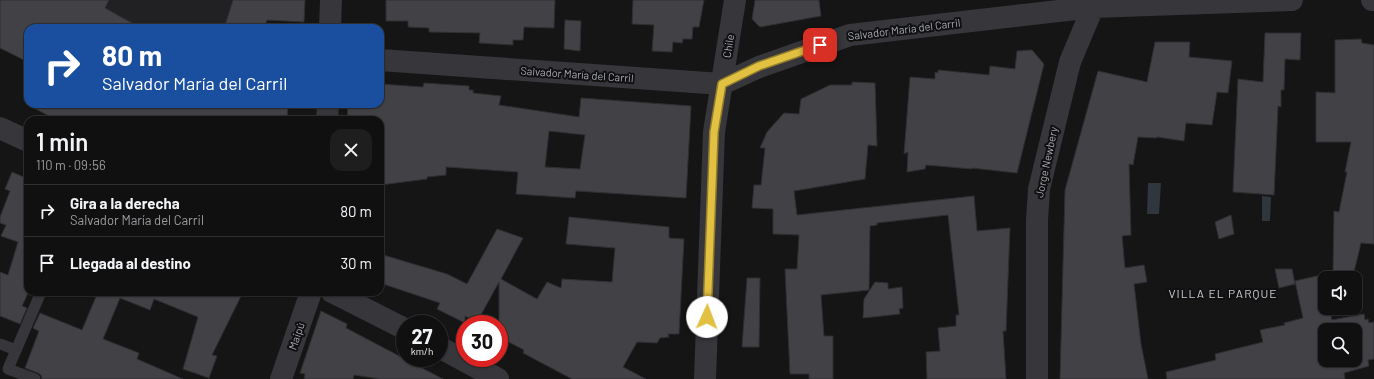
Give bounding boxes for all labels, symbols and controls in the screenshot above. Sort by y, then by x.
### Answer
street label: Salvador María del Carril [847,16,961,42]
pin [803,28,837,62]
street label: Chile [720,33,736,59]
icon: arrive [809,34,831,56]
text: 80 m [102,38,162,72]
icon: right [36,40,88,92]
street label: Salvador María del Carril [520,64,634,84]
text: Salvador María del Carril [102,72,287,94]
street label: Jorge Newbery [1032,125,1060,199]
text: 1 min [36,127,88,156]
button: close [330,129,372,171]
text: 110 m · 09:56 [36,157,106,173]
text: Gira a la derecha [70,194,180,212]
icon: right [36,200,58,222]
text: 80 m [340,202,372,220]
text: Salvador María del Carril [70,212,204,228]
icon: arrive [36,252,58,274]
text: Llegada al destino [70,254,191,272]
text: 30 m [340,254,372,272]
map controls [1318,271,1362,367]
button: sound [1318,271,1362,315]
district label: VILLA EL PARQUE [1169,286,1277,300]
position arrow [686,296,728,338]
speed limit sign: 30 [456,315,508,367]
street label: Maipú [285,320,307,351]
button: search [1318,323,1362,367]
text: 27 [411,324,433,348]
text: km/h [411,345,433,357]

